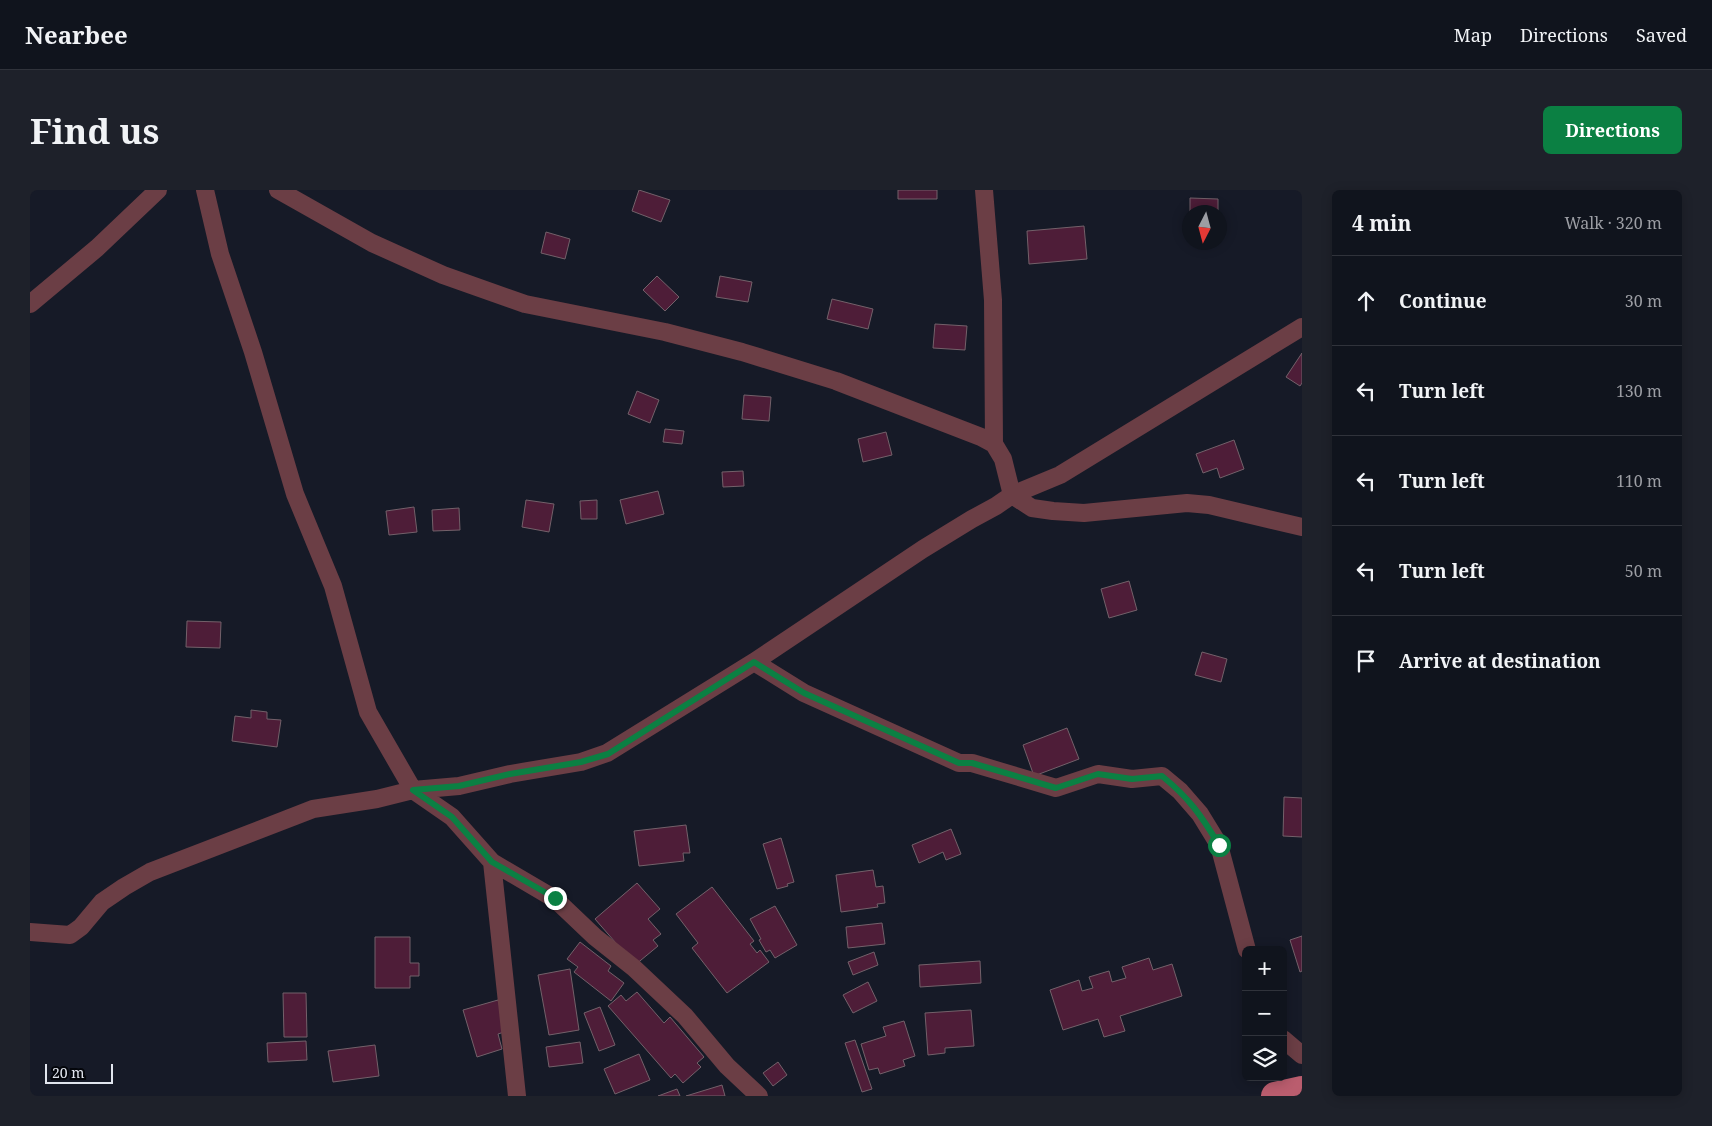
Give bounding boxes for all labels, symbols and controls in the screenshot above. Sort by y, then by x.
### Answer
text: Nearbee [25,18,128,51]
text: Map [1454,23,1492,47]
text: Directions [1520,23,1608,47]
text: Saved [1636,23,1687,47]
button: Directions [1543,106,1682,154]
text: Find us [30,107,159,154]
north arrow [1182,205,1227,250]
text: 4 min [1352,209,1411,237]
text: Walk · 320 m [1565,212,1662,234]
icon: ahead [1352,287,1380,315]
text: Continue [1399,288,1487,314]
text: 30 m [1625,290,1662,312]
icon: left [1352,377,1380,405]
text: Turn left [1399,378,1485,404]
text: 130 m [1616,380,1662,402]
icon: left [1352,467,1380,495]
text: Turn left [1399,468,1485,494]
text: 110 m [1616,470,1662,492]
icon: left [1352,557,1380,585]
text: Turn left [1399,558,1485,584]
text: 50 m [1625,560,1662,582]
icon: arrive [1352,647,1380,675]
text: Arrive at destination [1399,648,1601,674]
route start [1208,834,1231,857]
route end [544,887,567,910]
map controls [1242,946,1287,1081]
button: + [1242,946,1287,991]
button: − [1242,991,1287,1036]
button: layers [1242,1036,1287,1081]
scale bar [45,1061,112,1084]
text: 20 m [52,1063,85,1082]

